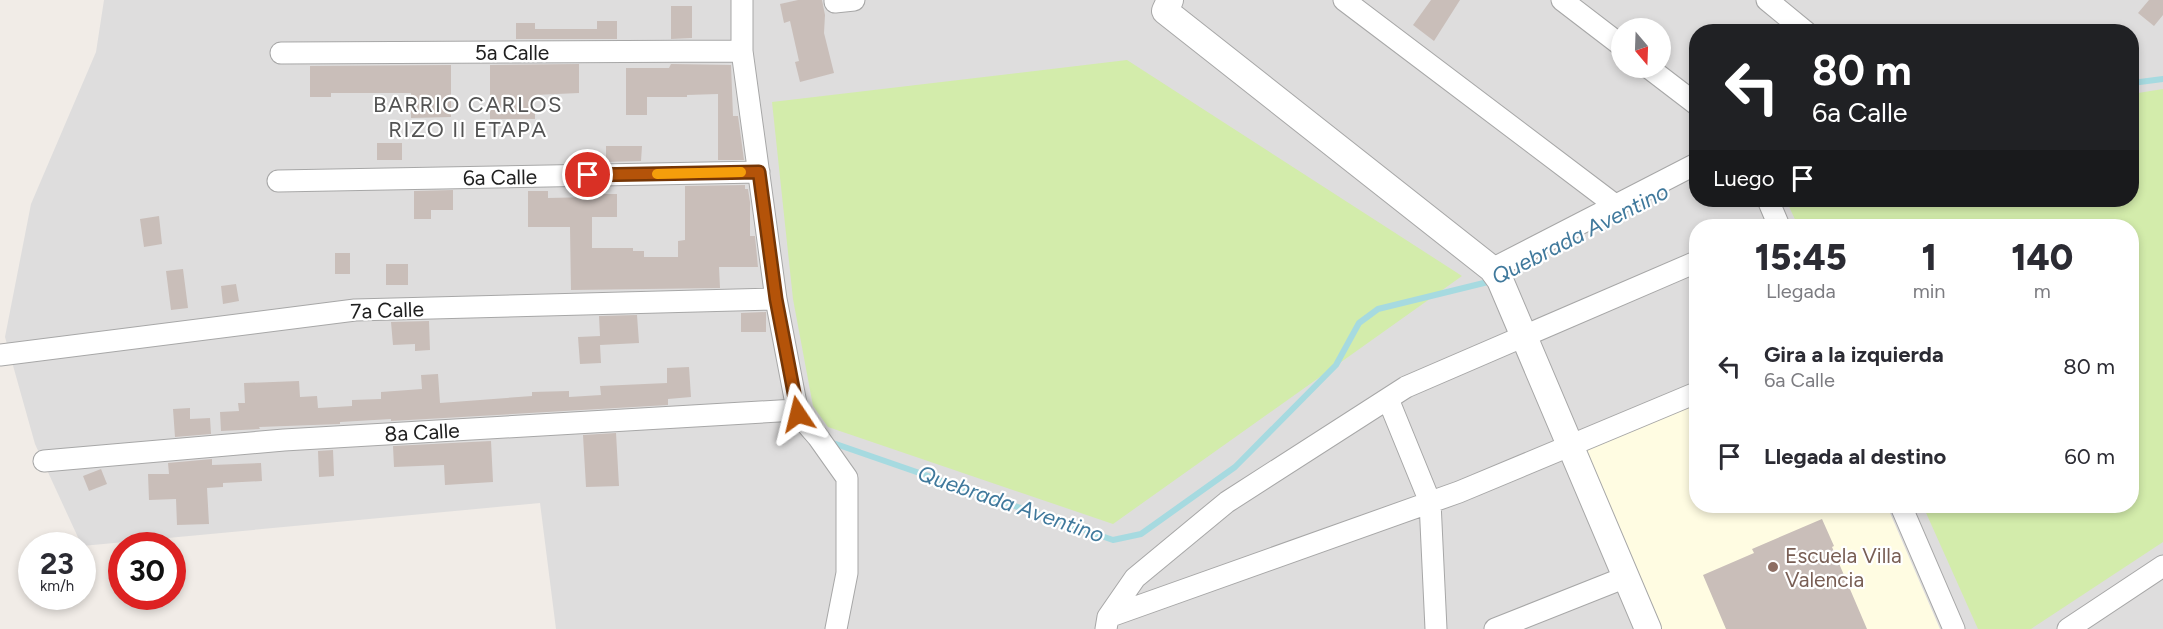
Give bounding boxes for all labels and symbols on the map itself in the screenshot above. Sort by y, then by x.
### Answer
north arrow [1611,18,1671,78]
street label: 5a Calle [475,40,549,65]
district label: BARRIO CARLOS RIZO II ETAPA [373,91,563,143]
pin [562,149,613,200]
street label: 6a Calle [463,164,537,190]
water label: Quebrada Aventino [1487,178,1673,290]
street label: 7a Calle [350,296,424,324]
position arrow [766,382,830,446]
street label: 8a Calle [384,418,460,446]
water label: Quebrada Aventino [914,459,1108,549]
speed limit sign: 30 [108,532,186,610]
place label: Escuela Villa Valencia [1785,543,1902,592]
marker: Escuela Villa Valencia [1766,560,1780,574]

